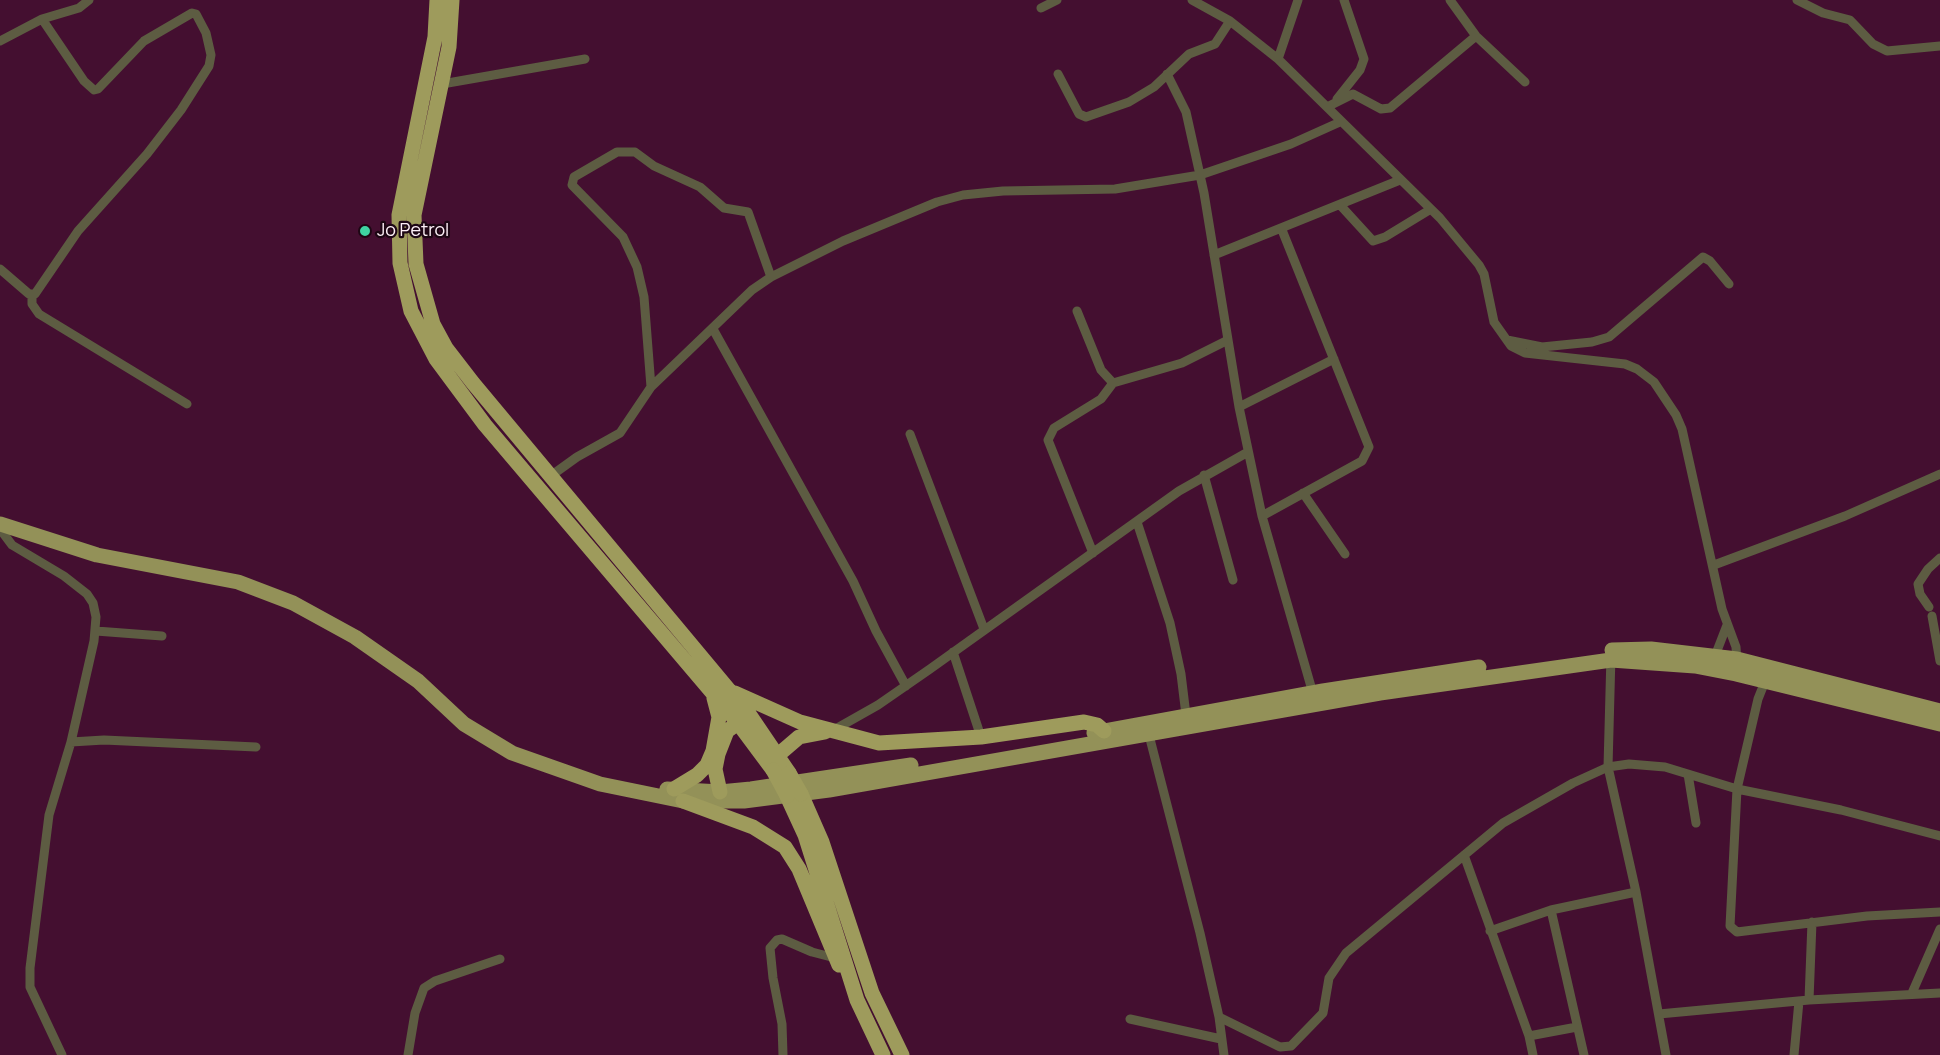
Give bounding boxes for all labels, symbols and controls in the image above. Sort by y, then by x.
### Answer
place label: Jo Petrol [377,220,449,242]
marker: Jo Petrol [358,224,372,238]

